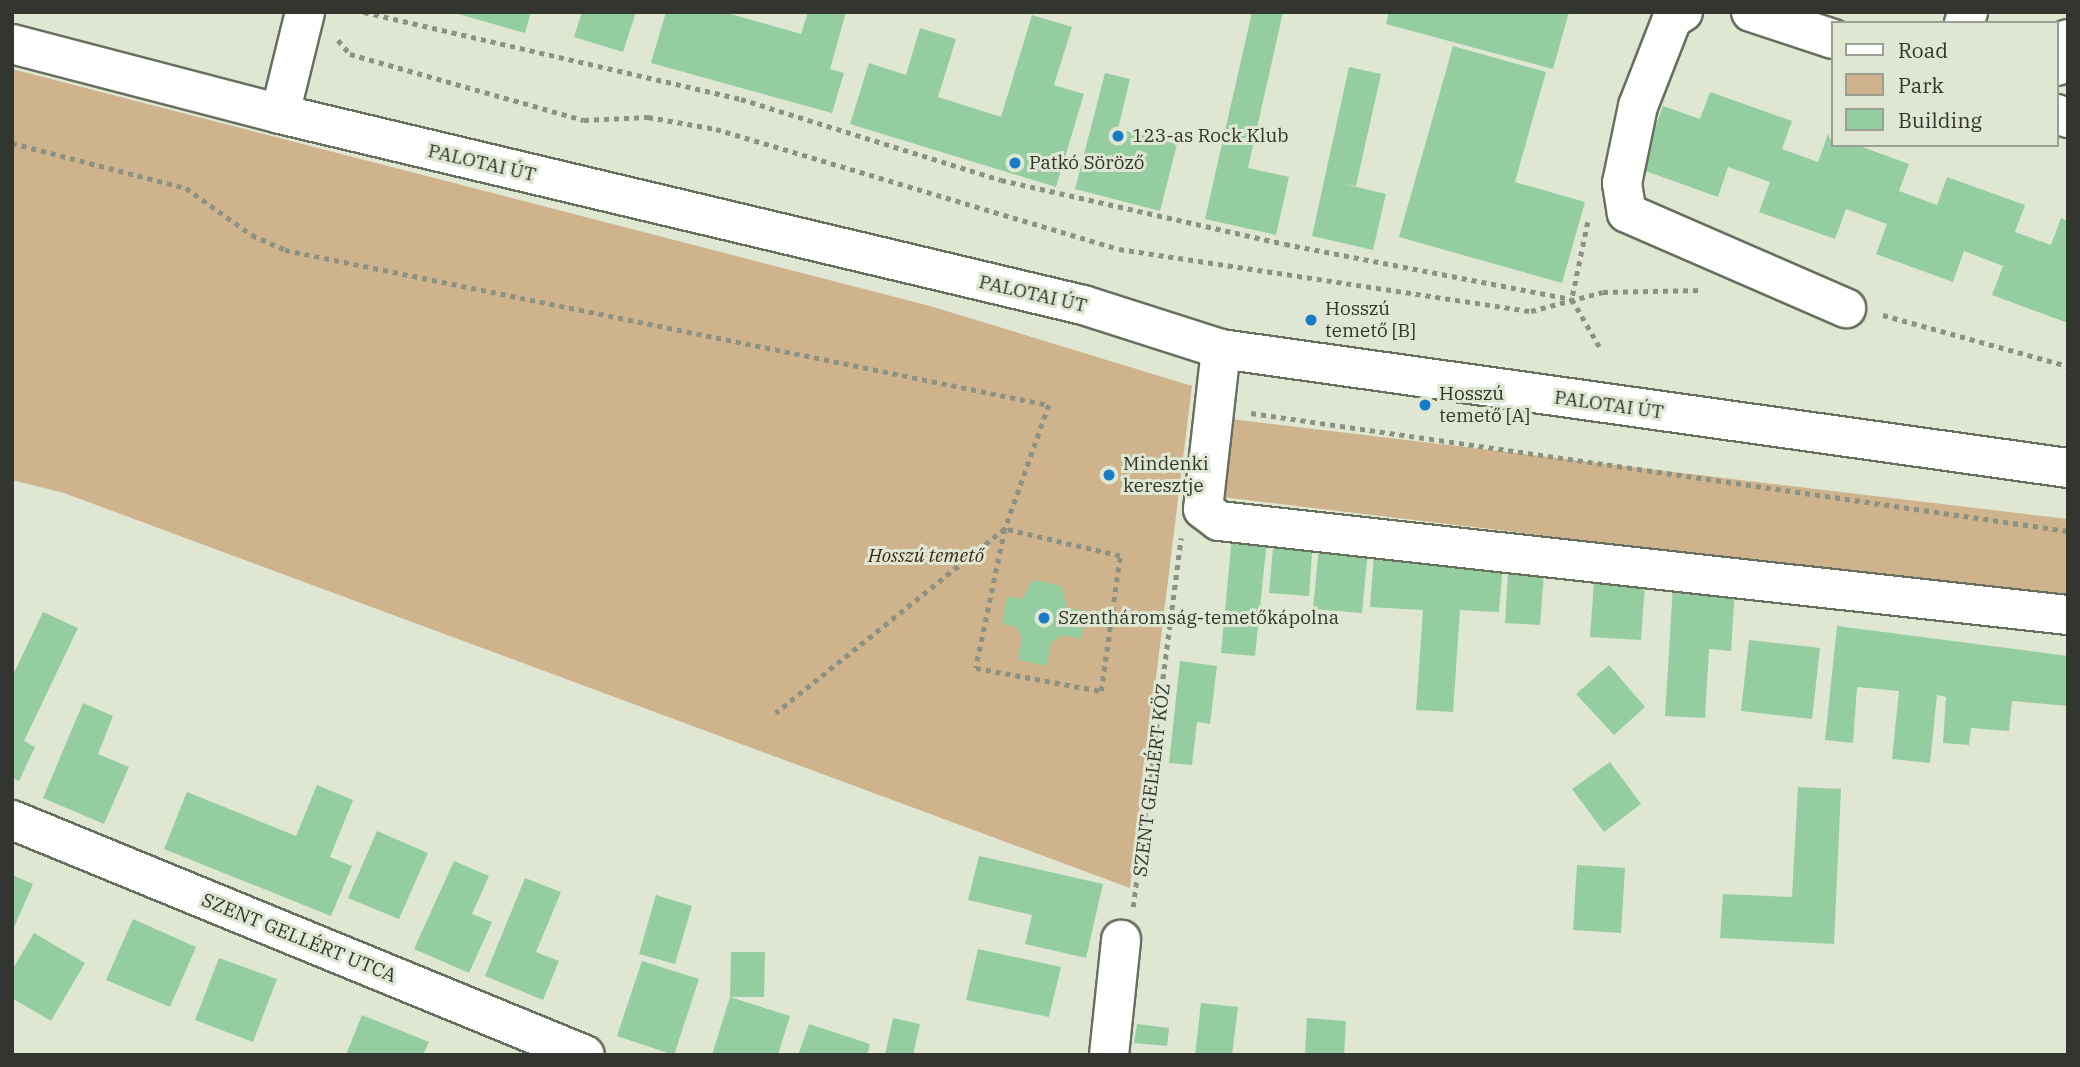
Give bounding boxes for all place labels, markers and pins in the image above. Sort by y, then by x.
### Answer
place label: 123-as Rock Klub [1132,125,1289,147]
marker: 123-as Rock Klub [1110,128,1126,144]
place label: Patkó Söröző [1029,152,1144,174]
marker: Patkó Söröző [1007,155,1023,171]
place label: Hosszú temető [B] [1325,298,1416,342]
marker: Hosszú temető [B] [1303,312,1319,328]
place label: Hosszú temető [A] [1439,383,1530,427]
marker: Hosszú temető [A] [1417,397,1433,413]
place label: Mindenki keresztje [1123,453,1209,497]
marker: Mindenki keresztje [1101,467,1117,483]
place label: Szentháromság-temetőkápolna [1058,607,1339,629]
marker: Szentháromság-temetőkápolna [1036,610,1052,626]

